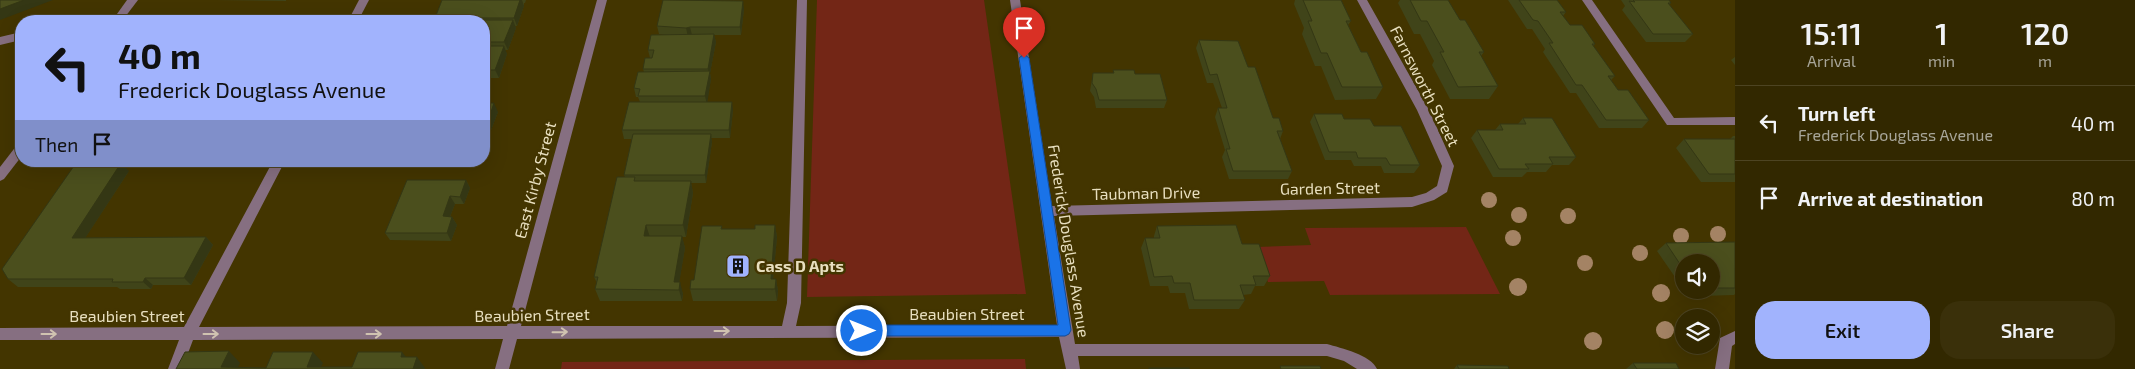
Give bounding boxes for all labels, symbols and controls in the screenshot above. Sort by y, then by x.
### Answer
pin [1003,7,1045,58]
icon: arrive [1010,14,1038,42]
text: 15:11 [1801,15,1862,51]
text: 1 [1935,15,1948,51]
text: 120 [2021,15,2069,51]
street label: Farnsworth Street [1387,22,1464,149]
text: 40 m [118,34,201,76]
icon: left [35,35,100,100]
text: Arrival [1807,51,1856,70]
text: min [1928,51,1955,70]
text: m [2038,51,2052,70]
text: Frederick Douglass Avenue [118,76,386,102]
text: Turn left [1798,102,1875,125]
icon: left [1755,109,1783,137]
text: 40 m [2071,112,2115,135]
street label: East Kirby Street [510,119,559,241]
text: Frederick Douglass Avenue [1798,125,1993,144]
icon: arrive [88,130,116,158]
text: Then [35,133,78,156]
street label: Frederick Douglass Avenue [1045,143,1094,339]
street label: Garden Street [1280,177,1380,198]
street label: Taubman Drive [1092,182,1200,203]
icon: arrive [1755,184,1783,212]
text: Arrive at destination [1798,187,1983,210]
text: 80 m [2071,187,2115,210]
building icon: Cass D Apts [725,253,751,279]
map controls [1675,254,1720,354]
button: sound [1675,254,1720,299]
place label: Cass D Apts [756,256,844,275]
button: Exit [1755,301,1930,359]
button: Share [1940,301,2115,359]
street label: Beaubien Street [474,304,590,325]
position arrow [835,304,887,356]
street label: Beaubien Street [909,304,1025,323]
street label: Beaubien Street [69,306,185,325]
button: layers [1675,309,1720,354]
one-way arrow [714,326,730,336]
one-way arrow [552,327,568,337]
one-way arrow [40,329,56,339]
one-way arrow [202,329,219,339]
one-way arrow [365,329,381,339]

